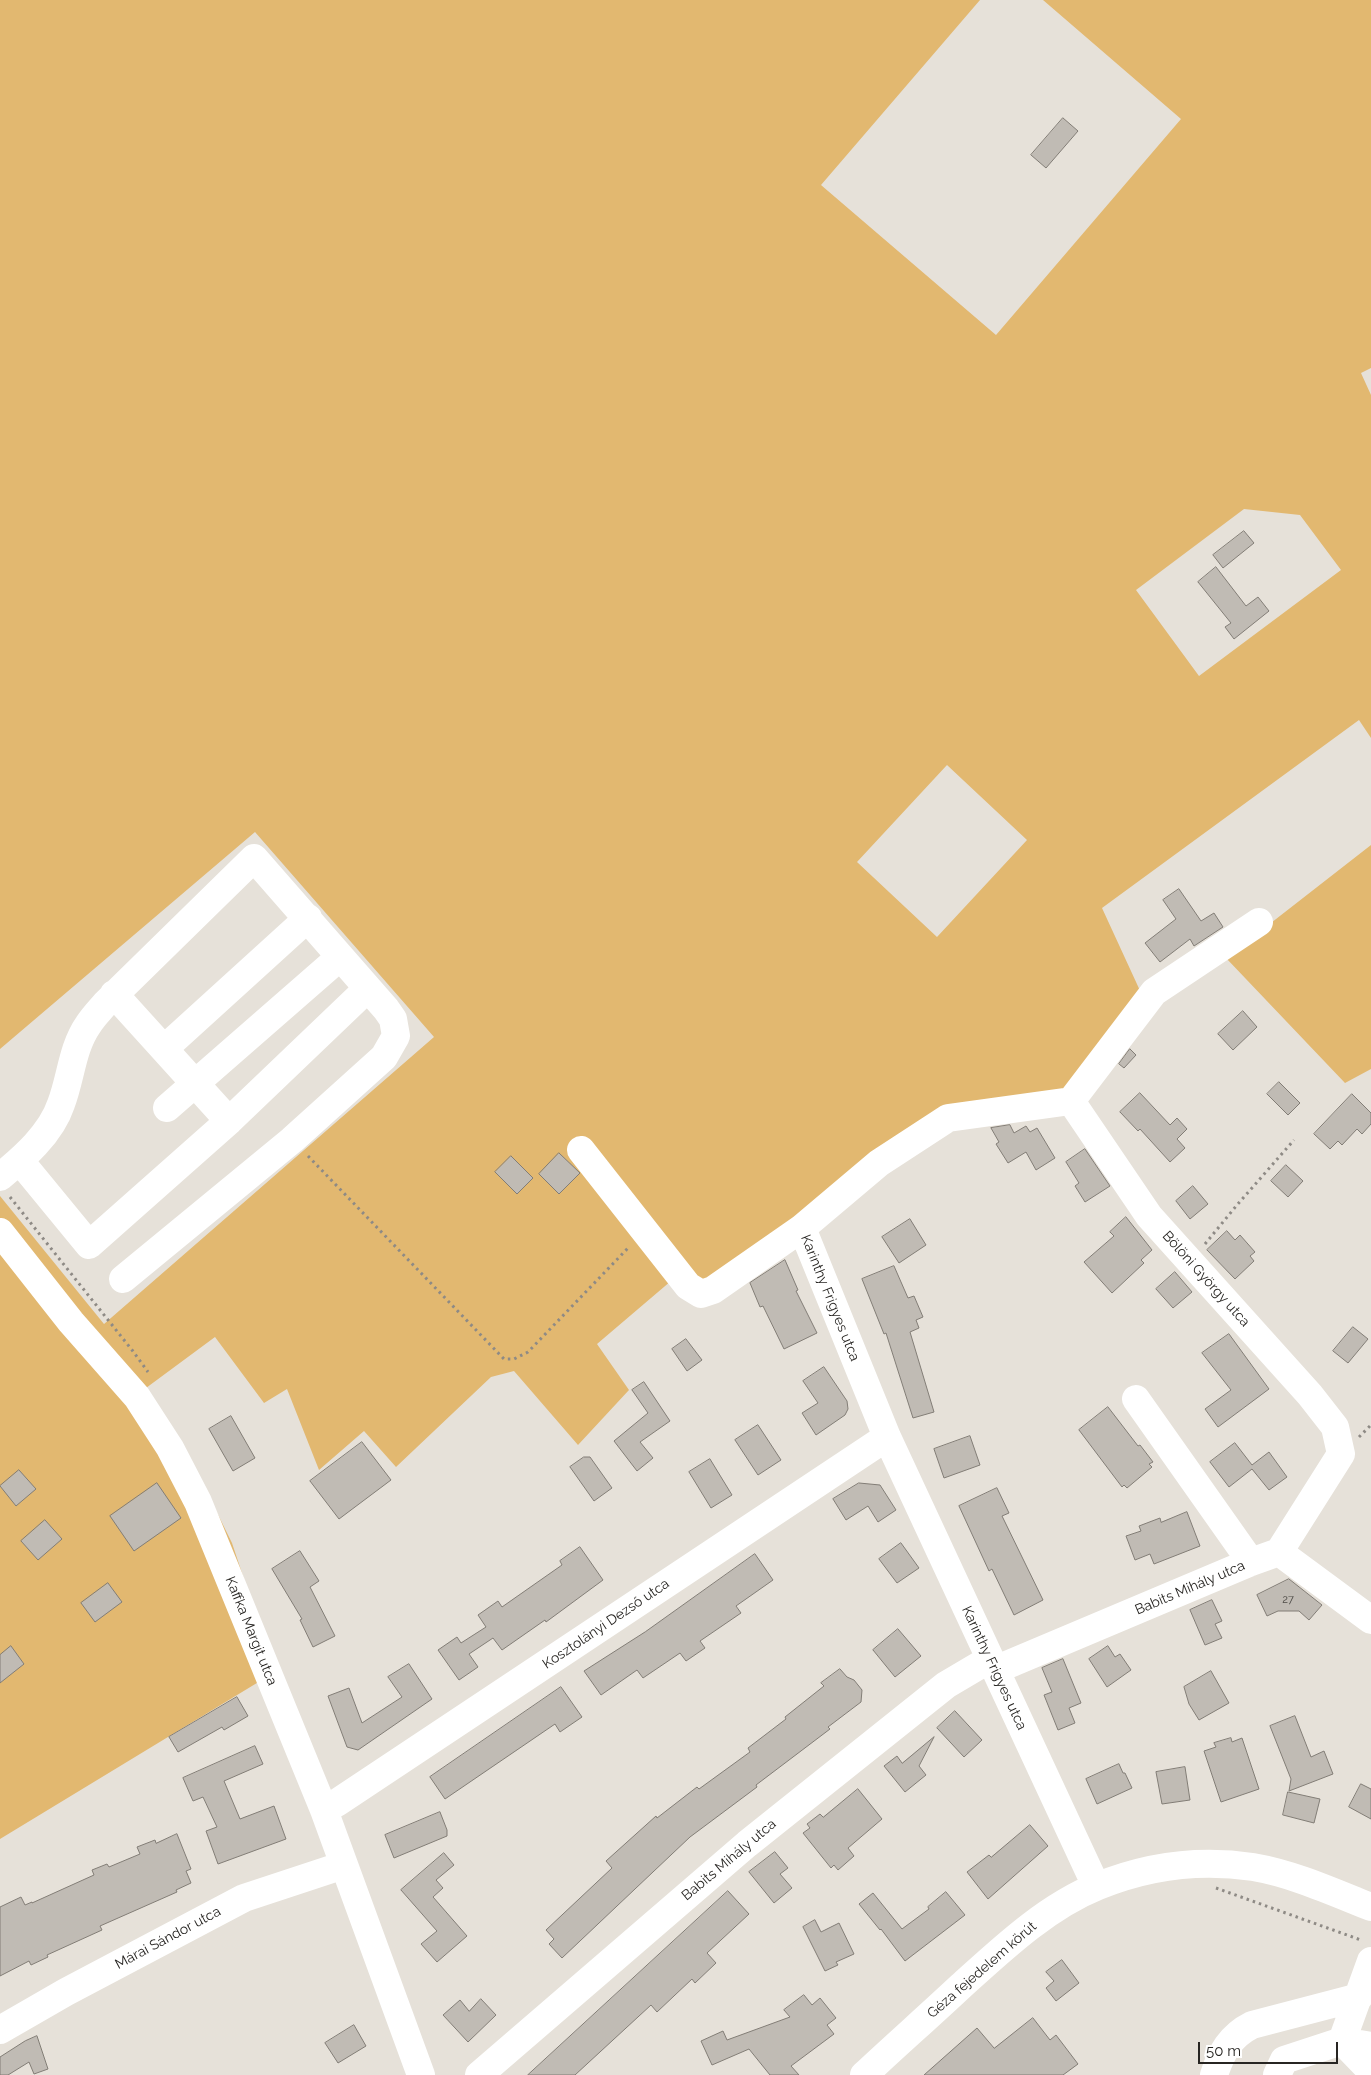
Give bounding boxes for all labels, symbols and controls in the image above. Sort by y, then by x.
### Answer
street label: Bölöni György utca [1159,1228,1253,1330]
street label: Karinthy Frigyes utca [797,1232,863,1364]
street label: Babits Mihály utca [1133,1557,1247,1619]
street label: Kaffka Margit utca [221,1574,281,1688]
street label: Kosztolányi Dezső utca [540,1575,672,1673]
house number: 27 [1282,1593,1294,1607]
street label: Karinthy Frigyes utca [958,1603,1030,1733]
street label: Babits Mihály utca [679,1816,779,1904]
street label: Márai Sándor utca [112,1903,224,1973]
street label: Géza fejedelem körút [924,1918,1040,2022]
scale bar [1201,2032,1341,2064]
text: 50 m [1206,2042,1241,2060]

